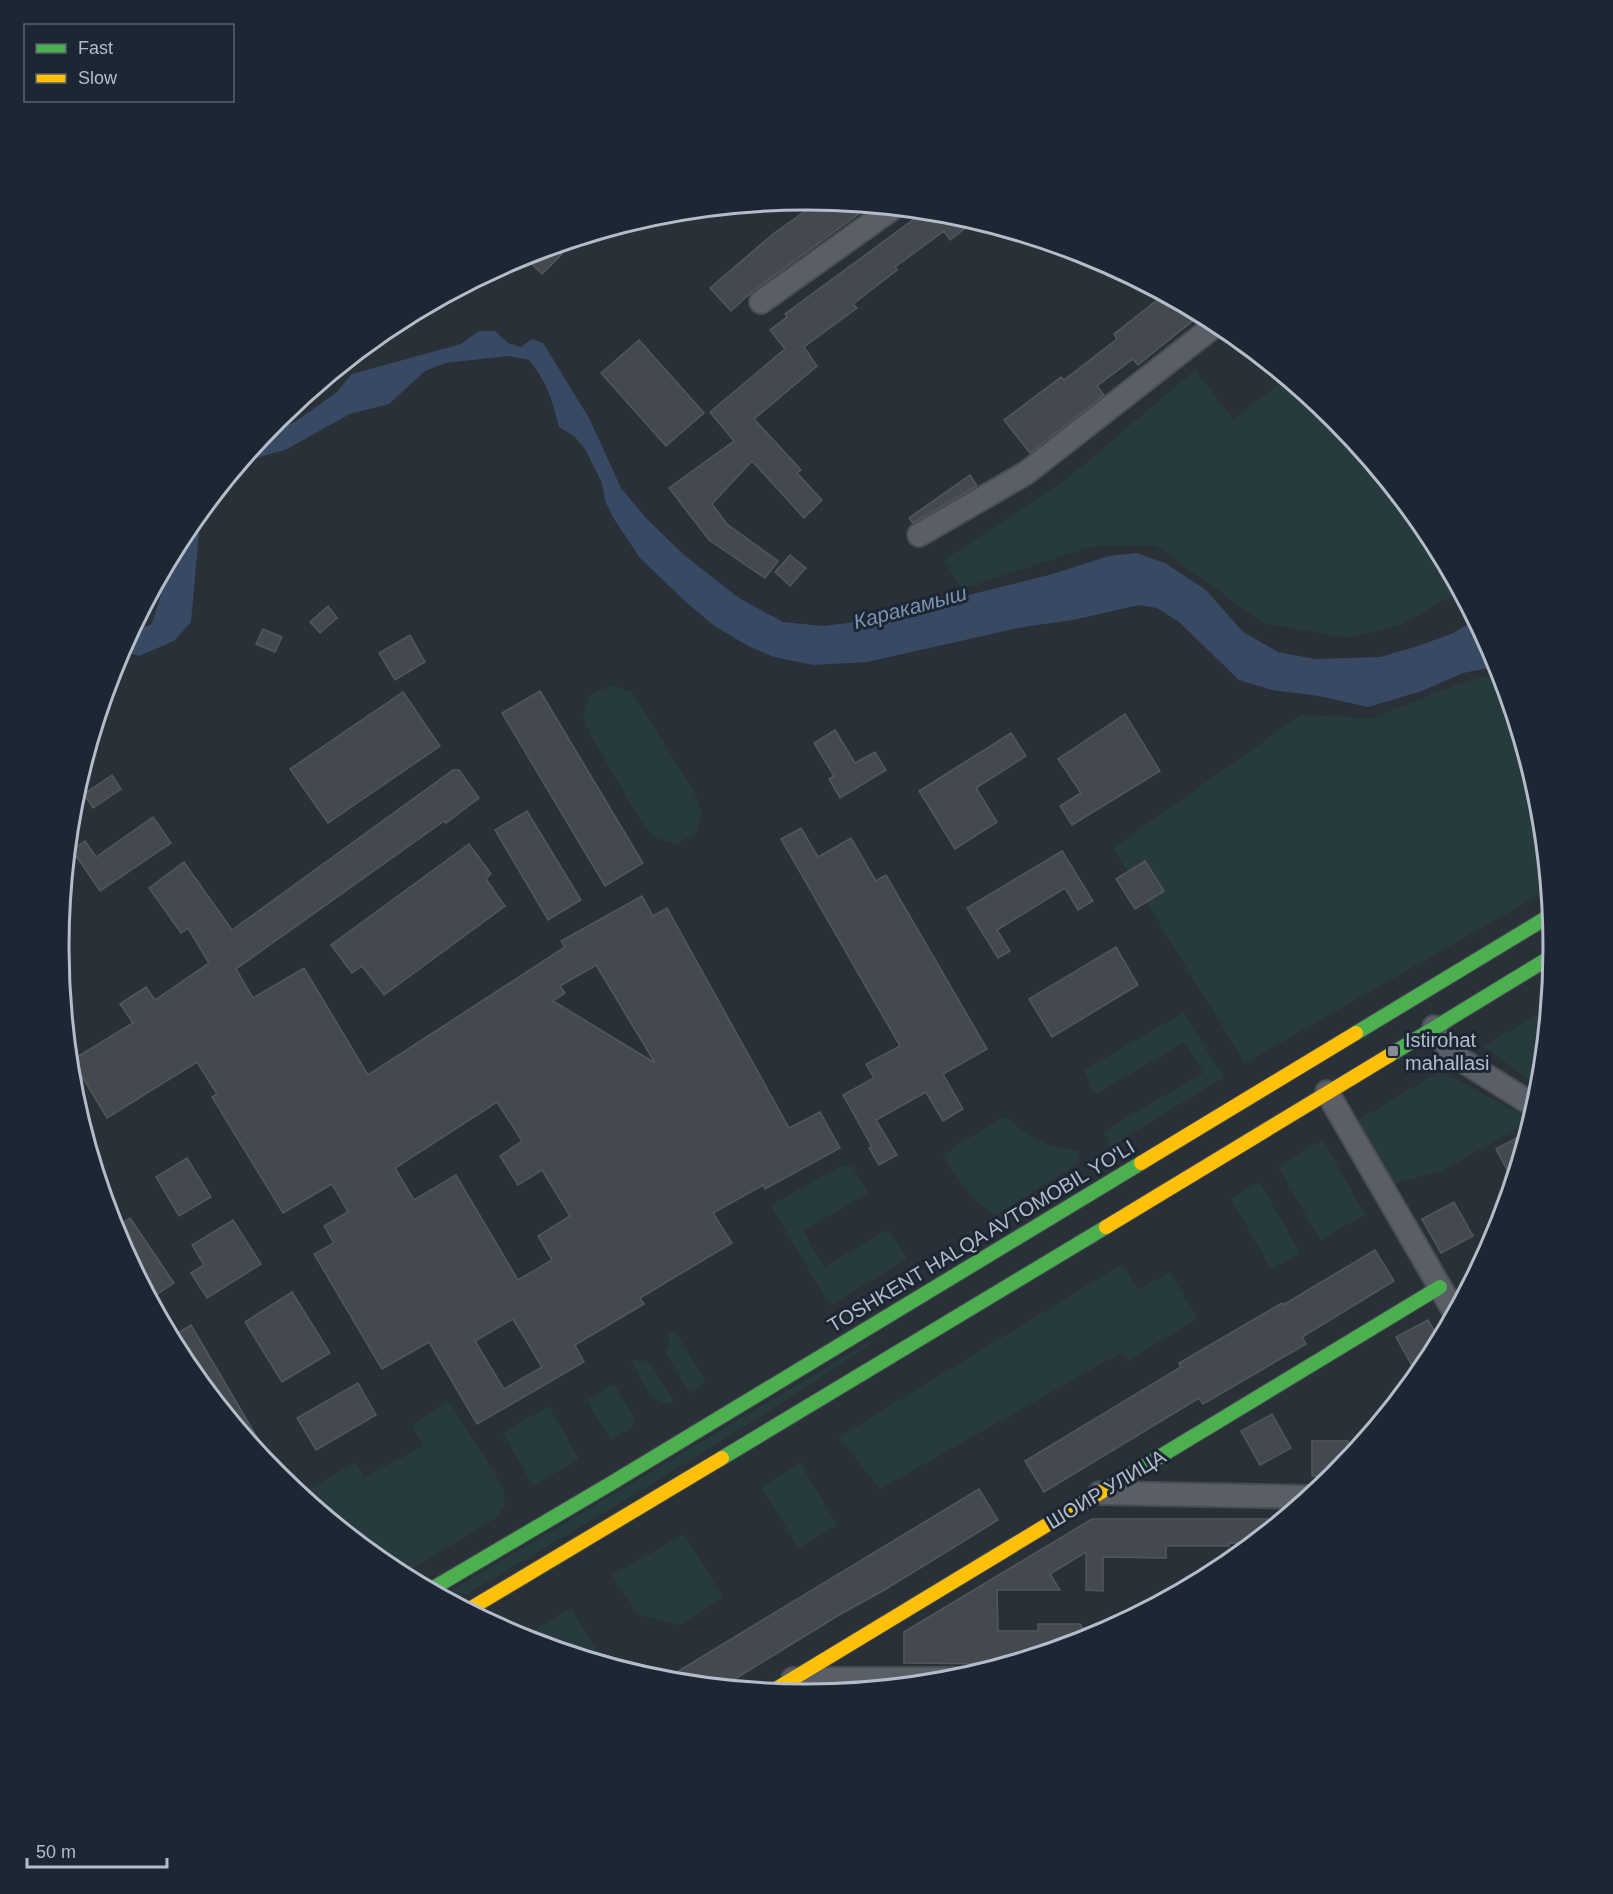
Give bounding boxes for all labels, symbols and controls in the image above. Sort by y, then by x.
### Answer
legend [24,24,234,102]
text: Fast [78,38,113,58]
text: Slow [78,68,118,88]
water label: Каракамыш [851,581,970,633]
place label: Istirohat mahallasi [1405,1029,1489,1074]
marker: Istirohat mahallasi [1386,1044,1400,1058]
street label: TOSHKENT HALQA AVTOMOBIL YO'LI [824,1136,1138,1336]
street label: ШОИР УЛИЦА [1043,1445,1170,1533]
scale bar [27,1831,166,1869]
text: 50 m [36,1842,76,1862]

